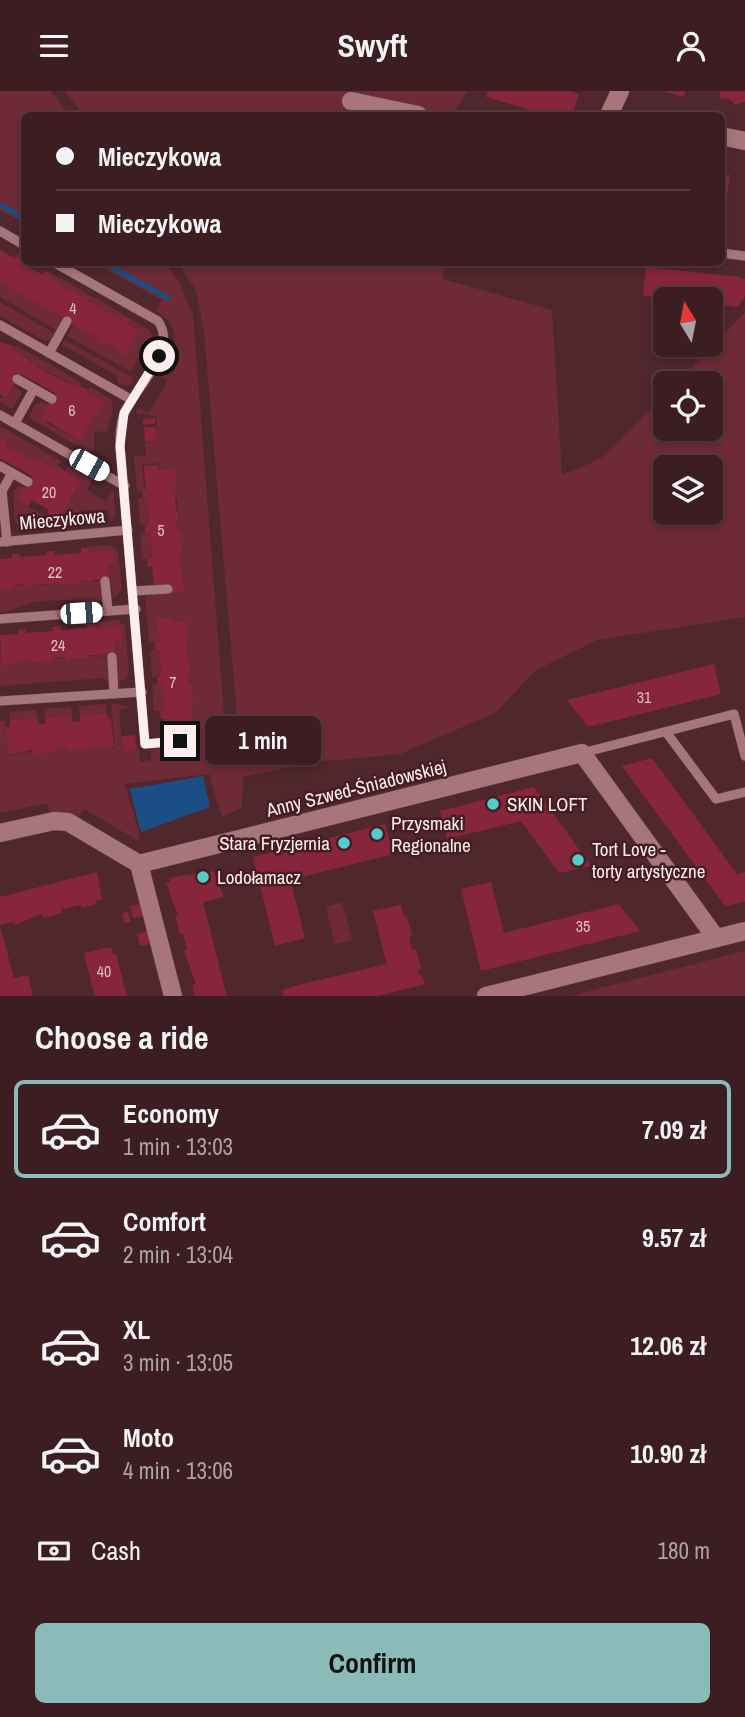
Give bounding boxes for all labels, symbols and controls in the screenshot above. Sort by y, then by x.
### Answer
text: Swyft [338,24,407,67]
icon: menu [35,27,73,65]
icon: person [672,27,710,65]
text: Mieczykowa [98,139,221,174]
text: Mieczykowa [98,206,221,241]
north arrow [653,287,723,357]
map controls [653,287,723,525]
house number: 4 [69,297,77,319]
route start [143,340,175,372]
button: locate [653,371,723,441]
house number: 6 [68,399,76,421]
car [66,446,113,484]
button: layers [653,455,723,525]
house number: 20 [42,481,56,503]
street label: Mieczykowa [18,502,106,536]
house number: 5 [157,519,165,541]
house number: 22 [48,561,62,583]
car [60,601,103,625]
house number: 24 [51,634,65,656]
house number: 7 [169,671,177,693]
house number: 31 [637,686,652,708]
callout: 1 min [204,717,320,765]
route end [164,725,196,757]
text: 1 min [238,725,288,756]
street label: Anny Szwed-Śniadowskiej [262,753,449,823]
place label: SKIN LOFT [507,791,588,817]
marker: SKIN LOFT [485,796,501,812]
place label: Przysmaki Regionalne [391,810,471,858]
marker: Przysmaki Regionalne [369,826,385,842]
place label: Stara Fryzjernia [219,830,330,856]
marker: Stara Fryzjernia [336,835,352,851]
place label: Tort Love - torty artystyczne [592,836,705,884]
marker: Tort Love - torty artystyczne [570,852,586,868]
place label: Lodołamacz [217,864,301,890]
marker: Lodołamacz [195,869,211,885]
house number: 35 [576,915,590,937]
house number: 40 [97,960,111,982]
text: Choose a ride [35,1016,209,1059]
text: Economy [123,1096,219,1131]
icon: car [39,1098,102,1161]
text: 7.09 zł [642,1112,706,1147]
text: 1 min · 13:03 [123,1131,233,1162]
text: Comfort [123,1204,206,1239]
icon: car [39,1206,102,1269]
text: 9.57 zł [642,1220,706,1255]
text: 2 min · 13:04 [123,1239,233,1270]
text: XL [123,1312,150,1347]
icon: car [39,1314,102,1377]
text: 12.06 zł [630,1328,706,1363]
text: 3 min · 13:05 [123,1347,233,1378]
text: Moto [123,1420,174,1455]
icon: car [39,1422,102,1485]
text: 10.90 zł [630,1436,706,1471]
text: 4 min · 13:06 [123,1455,233,1486]
icon: cash [35,1532,73,1570]
text: Cash [91,1533,141,1568]
text: 180 m [658,1535,710,1566]
button: Confirm [35,1623,710,1703]

